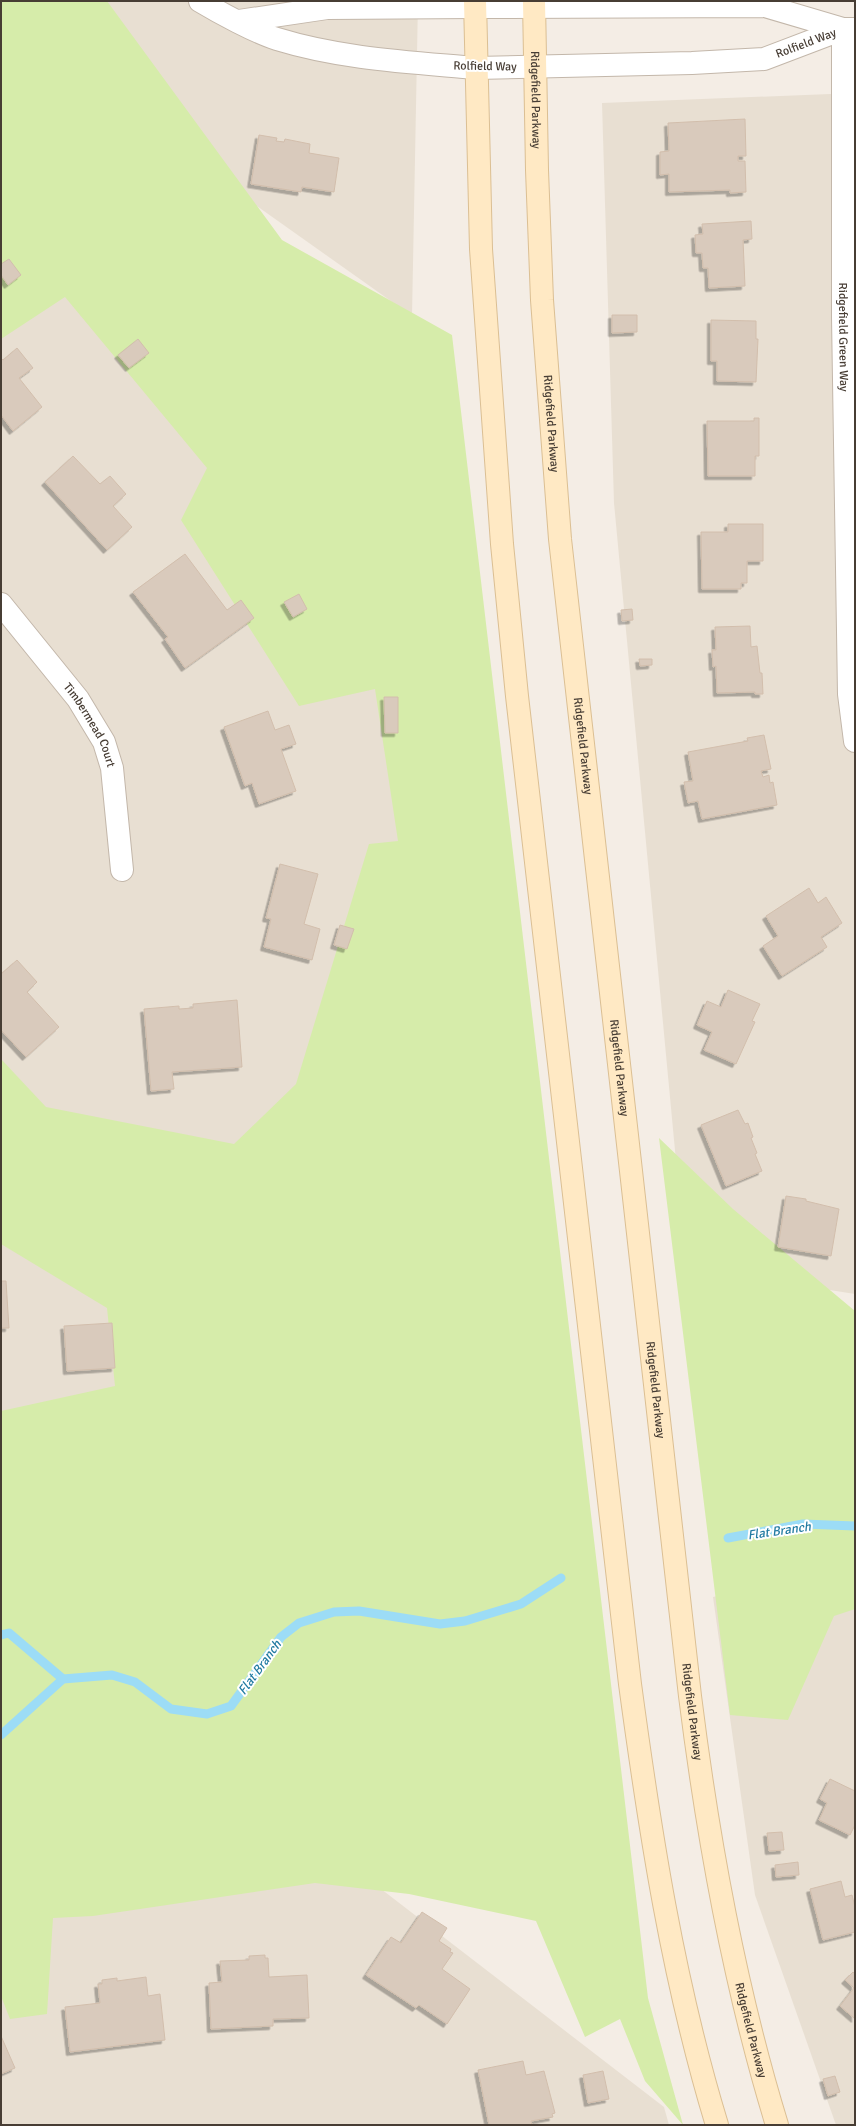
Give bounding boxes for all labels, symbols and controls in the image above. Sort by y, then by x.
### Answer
street label: Rolfield Way [774,25,839,62]
street label: Ridgefield Parkway [527,51,544,149]
street label: Rolfield Way [453,58,517,75]
street label: Ridgefield Green Way [835,282,851,392]
street label: Ridgefield Parkway [540,374,562,473]
street label: Timbermead Court [60,680,118,769]
street label: Ridgefield Parkway [570,696,596,796]
street label: Ridgefield Parkway [606,1018,632,1118]
street label: Ridgefield Parkway [642,1340,668,1440]
water label: Flat Branch [746,1519,813,1543]
water label: Flat Branch [235,1636,286,1698]
street label: Ridgefield Parkway [678,1662,706,1762]
street label: Ridgefield Parkway [731,1981,770,2080]

